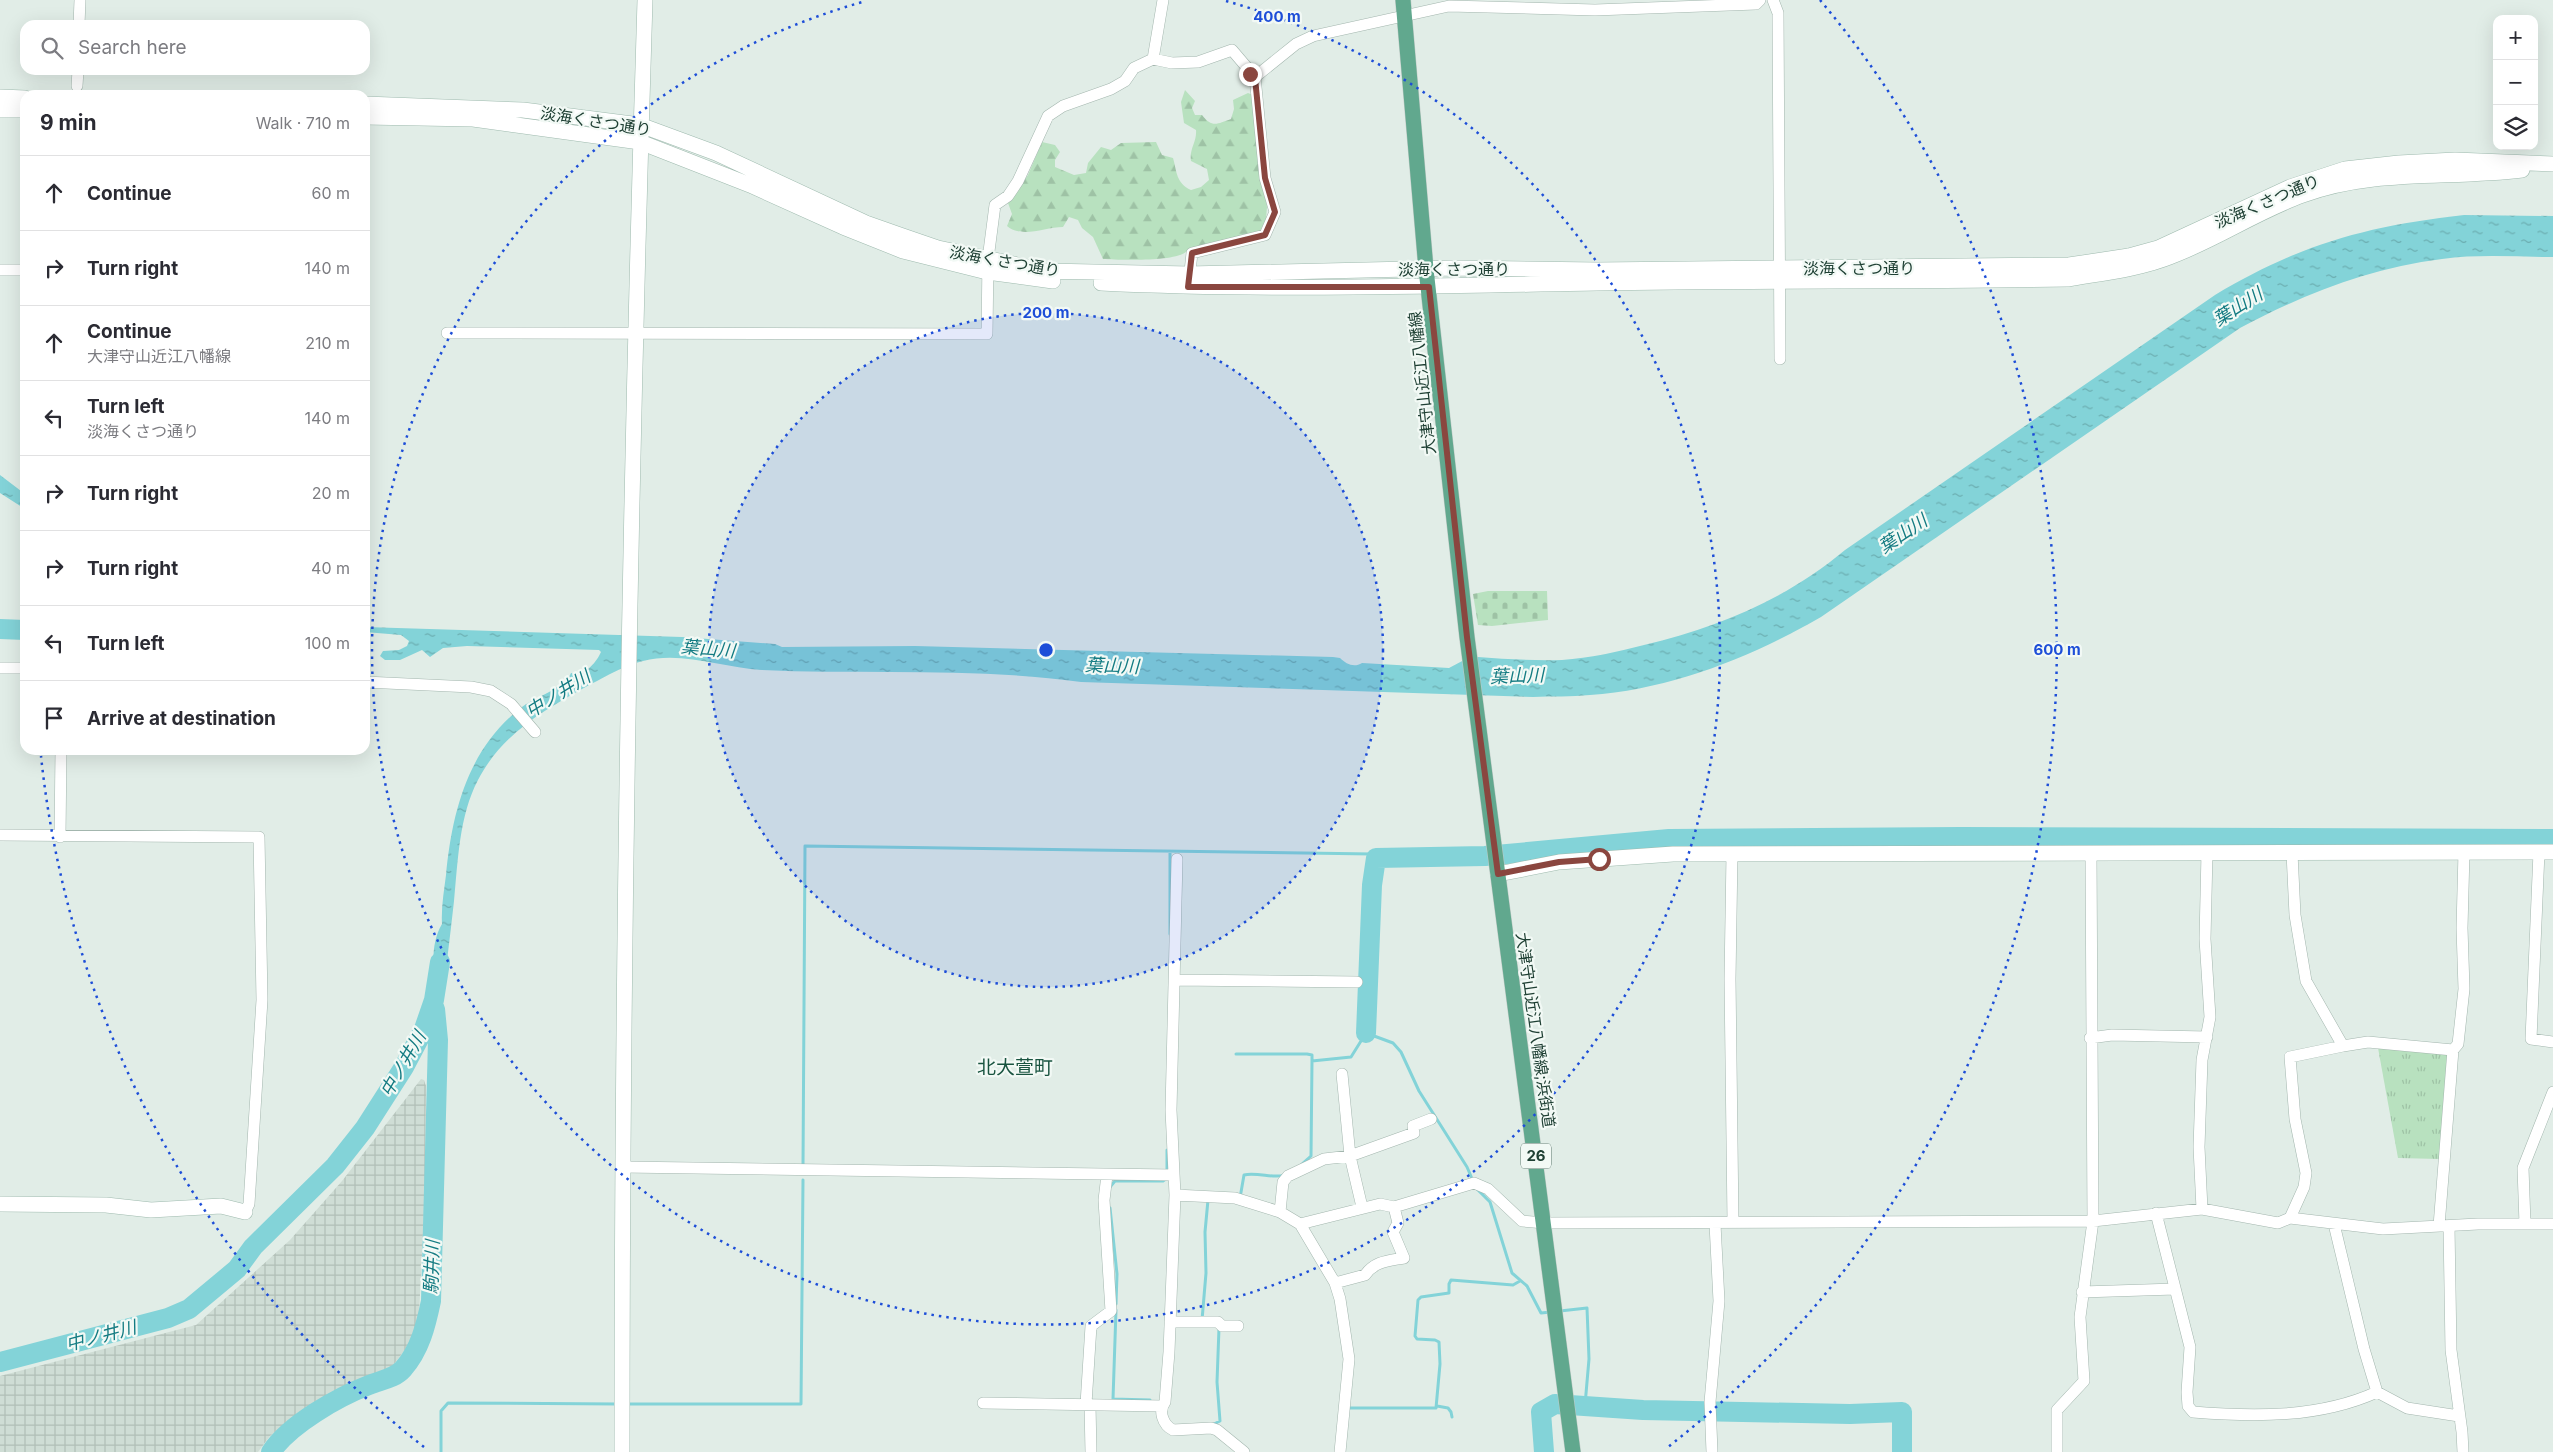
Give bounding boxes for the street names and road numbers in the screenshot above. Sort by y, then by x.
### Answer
street label: 淡海くさつ通り [539,102,653,140]
street label: 淡海くさつ通り [2212,170,2322,232]
street label: 淡海くさつ通り [948,241,1062,281]
street label: 淡海くさつ通り [1803,258,1915,278]
street label: 淡海くさつ通り [1398,259,1510,279]
street label: 大津守山近江八幡線 [1405,310,1439,456]
street label: 大津守山近江八幡線;浜街道 [1512,931,1560,1129]
road number: 26 [1521,1144,1551,1168]

